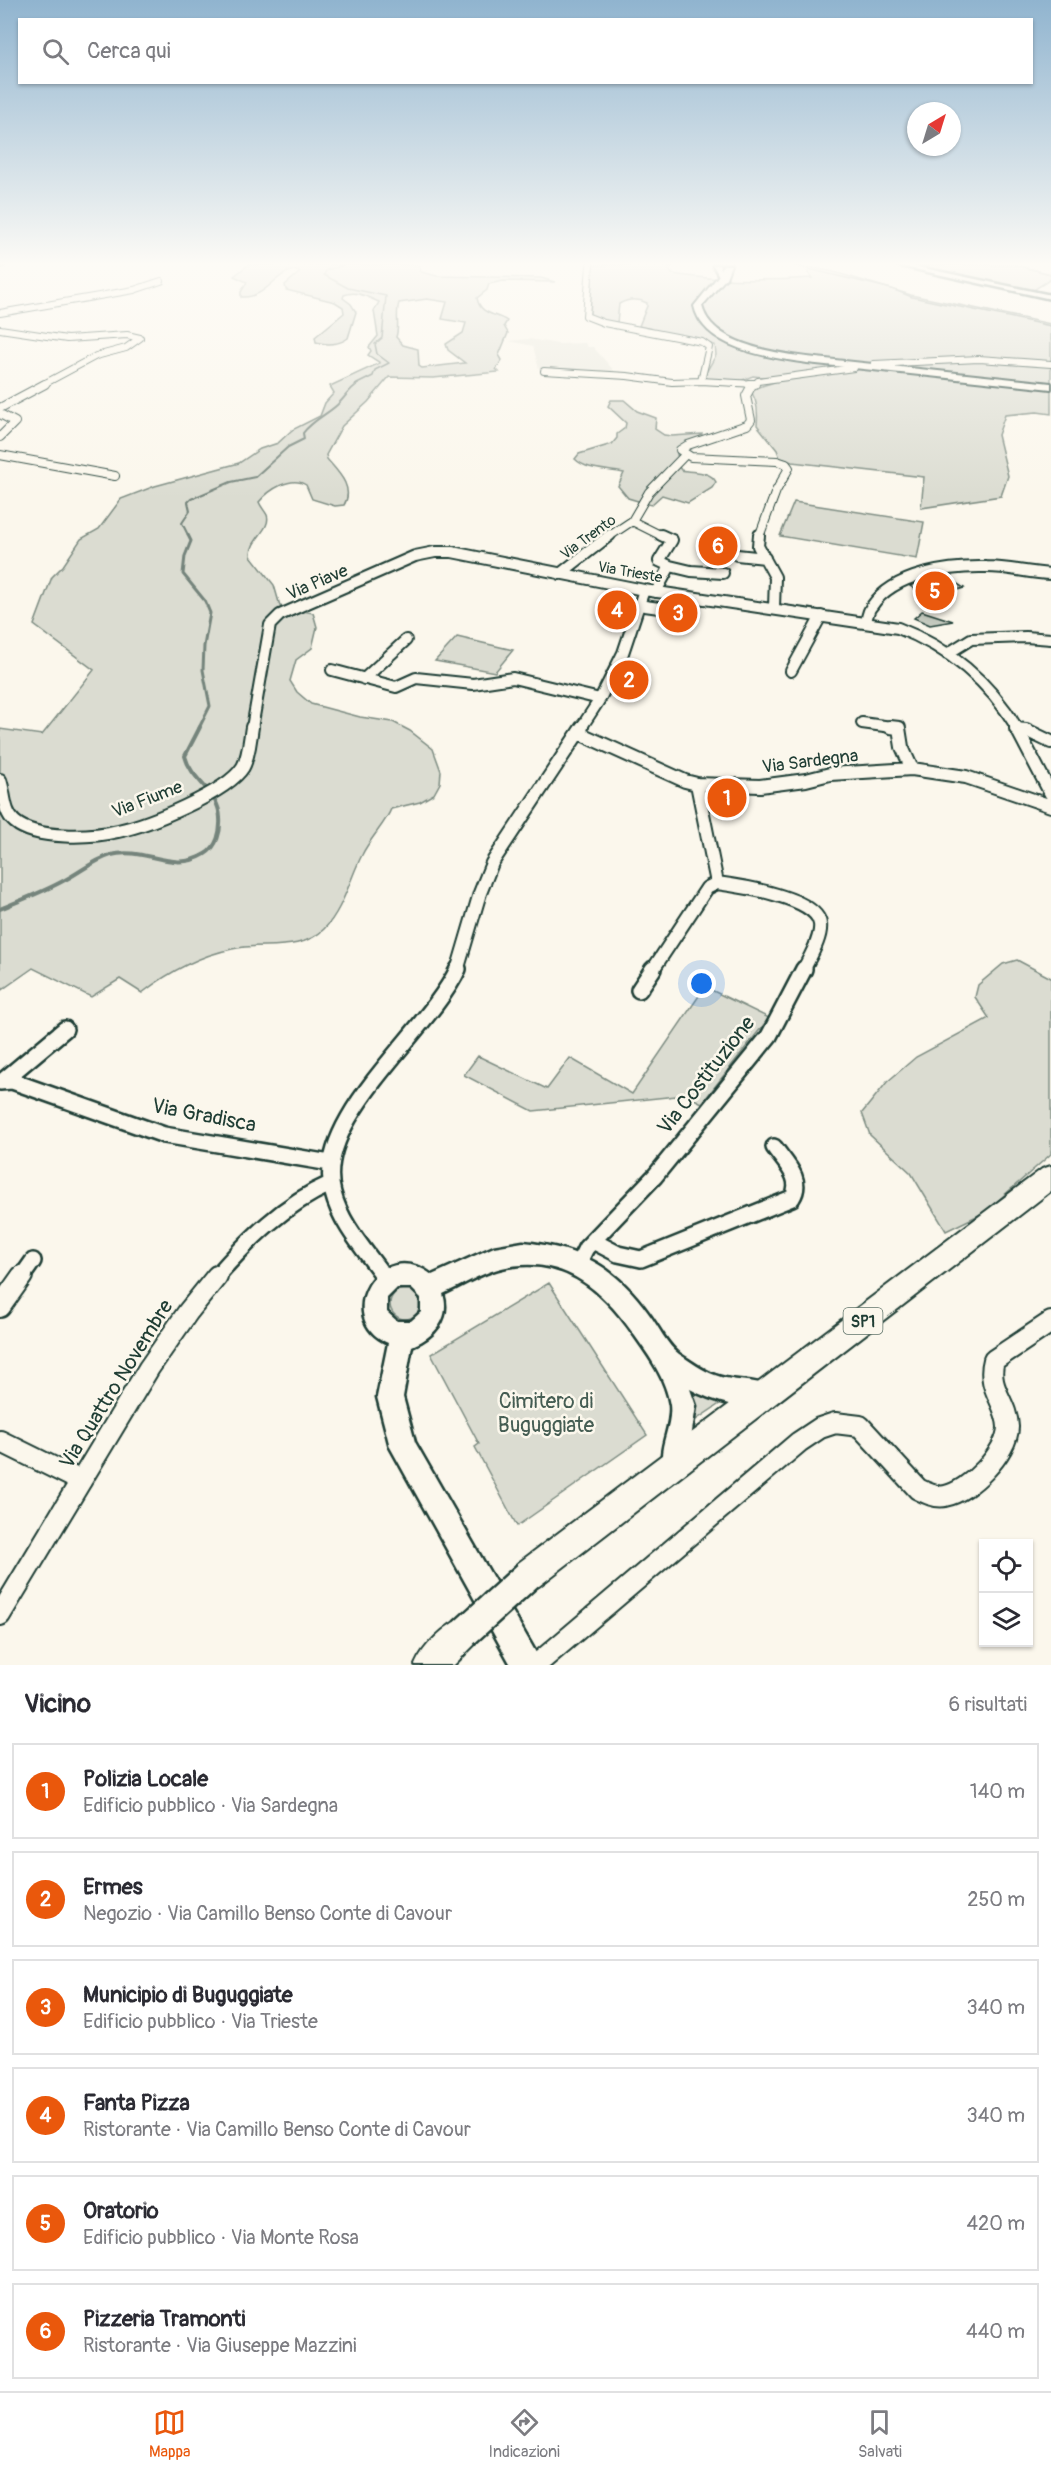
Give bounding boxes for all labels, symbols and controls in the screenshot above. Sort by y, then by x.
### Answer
search box [18,18,1033,84]
icon: search [39,35,72,68]
text: Cerca qui [87,37,171,65]
north arrow [907,102,961,156]
street label: Via Trento [557,511,620,564]
pin: 6 [698,524,738,568]
street label: Via Trieste [596,557,664,588]
street label: Via Piave [283,559,352,606]
pin: 5 [916,568,954,614]
pin: 4 [598,588,636,632]
pin: 3 [658,590,698,636]
pin: 2 [610,658,648,702]
street label: Via Sardegna [761,744,859,779]
street label: Via Fiume [109,775,186,823]
pin: 1 [708,776,746,820]
your location [687,969,716,998]
street label: Via Costituzione [652,1010,762,1140]
street label: Via Gradisca [149,1092,258,1139]
street label: Via Quattro Novembre [53,1294,180,1474]
road number: SP1 [844,1308,882,1334]
park label: Cimitero di Buguggiate [498,1388,595,1439]
map controls [979,1539,1033,1647]
button: locate [979,1539,1033,1593]
button: layers [979,1593,1033,1647]
text: Vicino [24,1688,91,1720]
text: 6 risultati [949,1692,1027,1717]
text: Polizia Locale [83,1765,208,1793]
text: 1 [42,1779,49,1804]
text: 140 m [970,1779,1025,1804]
text: Edificio pubblico · Via Sardegna [83,1793,338,1818]
text: Ermes [83,1873,143,1901]
text: 2 [40,1887,51,1912]
text: 250 m [967,1887,1025,1912]
text: Negozio · Via Camillo Benso Conte di Cavour [83,1901,452,1926]
text: Municipio di Buguggiate [83,1981,293,2009]
text: 3 [40,1995,51,2020]
text: 340 m [966,1995,1025,2020]
text: Edificio pubblico · Via Trieste [83,2009,318,2034]
text: Fanta Pizza [83,2089,190,2117]
text: 4 [40,2103,51,2128]
text: 340 m [966,2103,1025,2128]
text: Ristorante · Via Camillo Benso Conte di Cavour [83,2117,471,2142]
text: Oratorio [83,2197,159,2225]
text: 5 [40,2211,51,2236]
text: 420 m [966,2211,1025,2236]
text: Edificio pubblico · Via Monte Rosa [83,2225,359,2250]
text: Pizzeria Tramonti [83,2305,245,2333]
text: 6 [40,2319,51,2344]
text: 440 m [966,2319,1025,2344]
text: Ristorante · Via Giuseppe Mazzini [83,2333,357,2358]
tab: Mappa [149,2406,191,2462]
tab: Indicazioni [489,2406,560,2462]
tab: Salvati [858,2406,902,2462]

